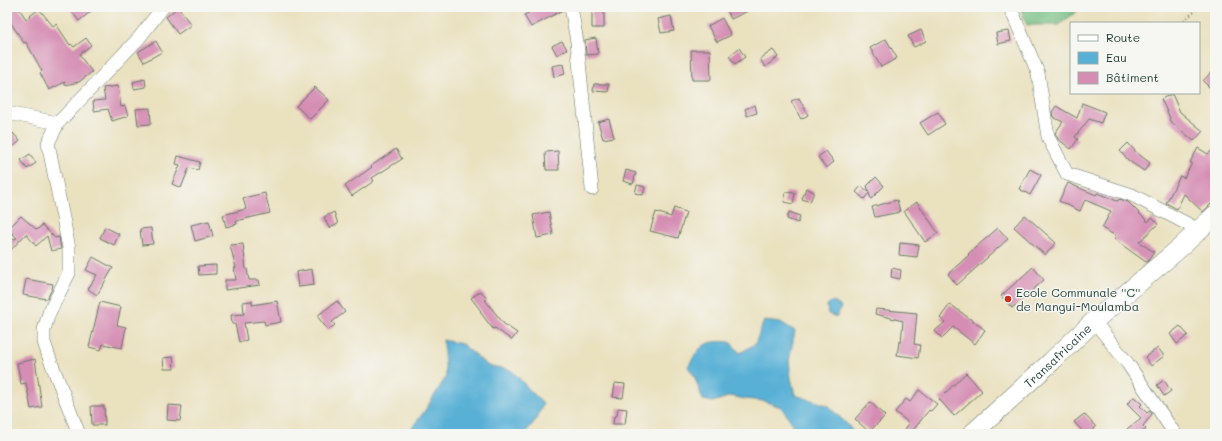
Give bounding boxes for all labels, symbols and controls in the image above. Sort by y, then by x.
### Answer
legend [1070,22,1200,94]
text: Route [1106,29,1140,45]
text: Eau [1106,49,1127,65]
text: Bâtiment [1106,69,1159,85]
place label: Ecole Communale ''C'' de Mangui-Moulamba [1016,284,1140,314]
marker: Ecole Communale ''C'' de Mangui-Moulamba [1003,294,1013,304]
street label: Transafricaine [1020,320,1095,391]

